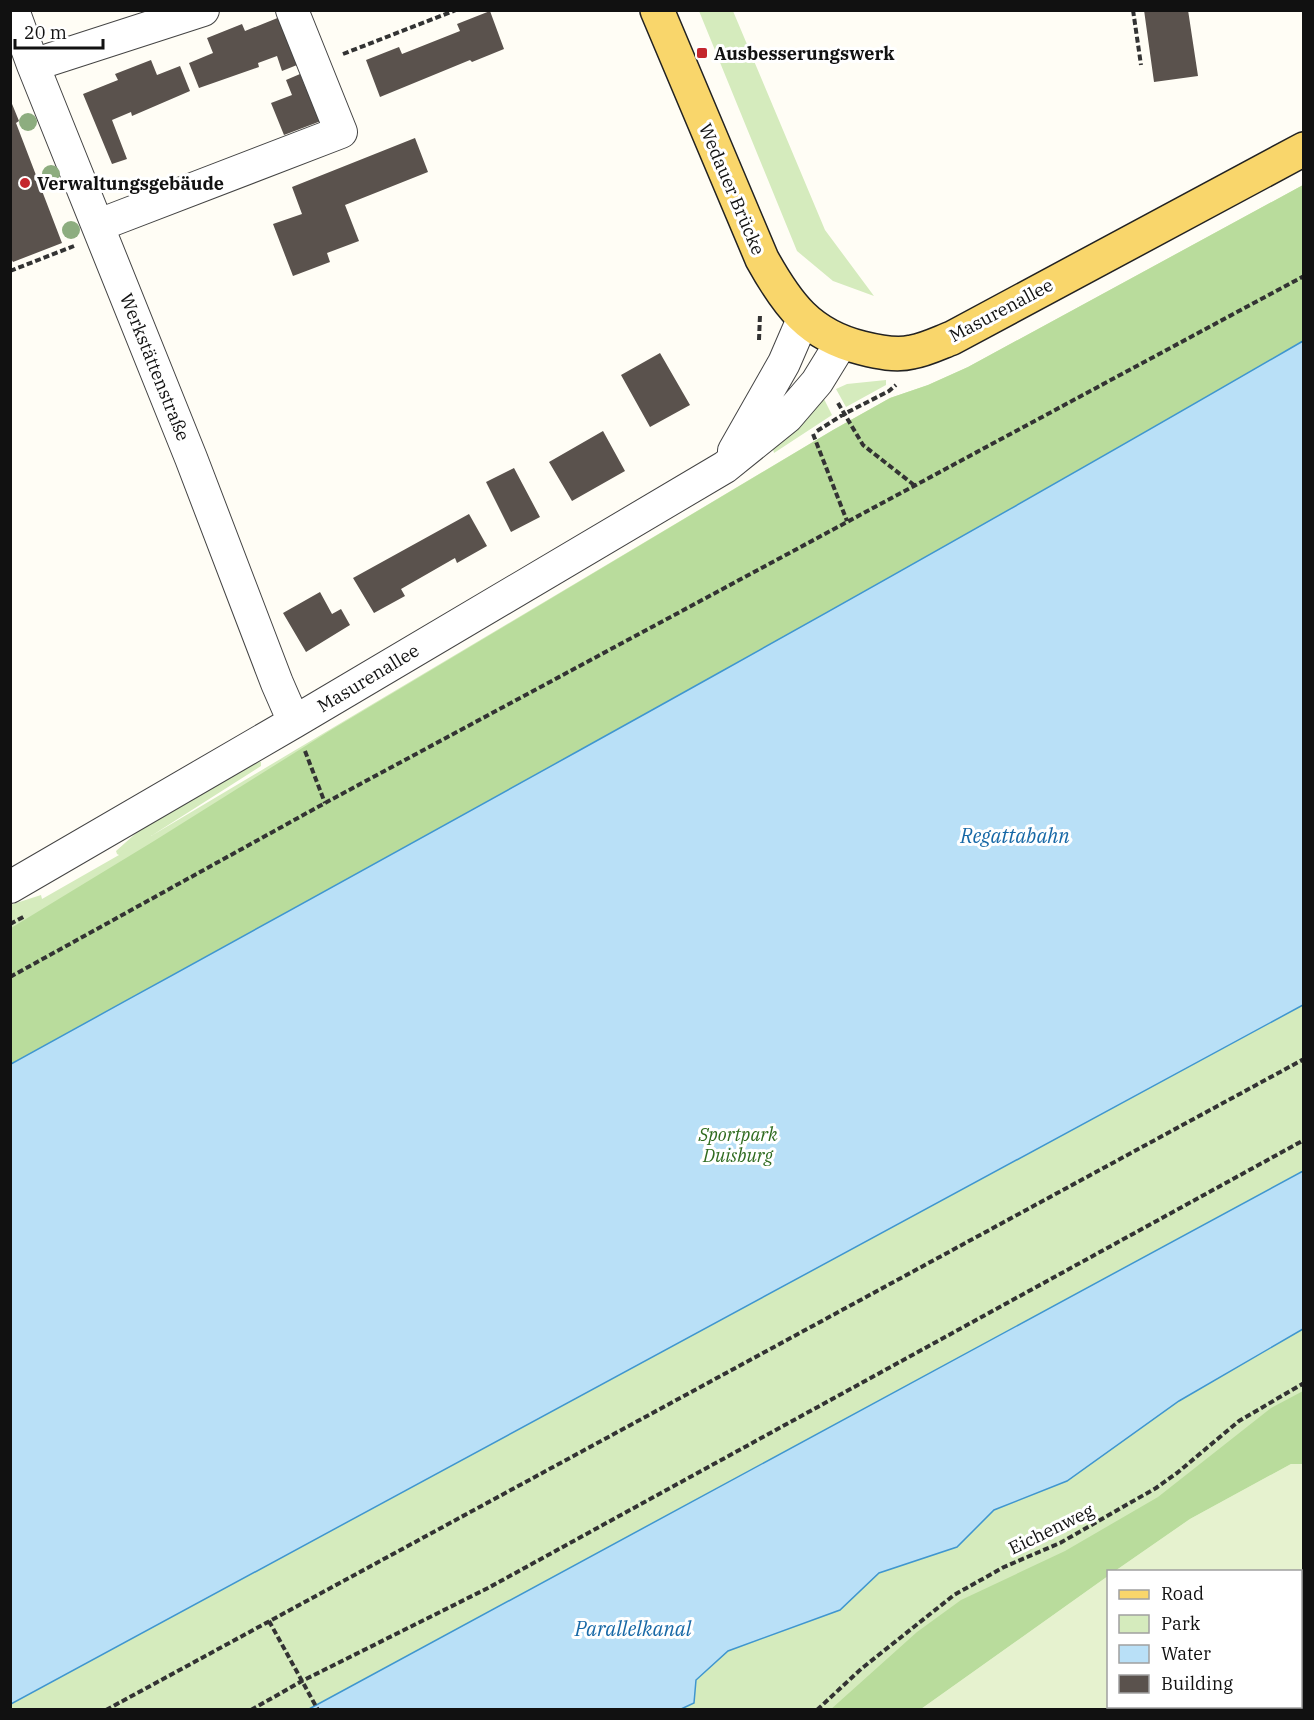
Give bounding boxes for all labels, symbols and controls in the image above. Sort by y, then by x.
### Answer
scale bar [15,12,104,50]
text: 20 m [24,21,67,44]
place label: Ausbesserungswerk [714,42,895,65]
marker: Ausbesserungswerk [695,46,709,60]
street label: Wedauer Brücke [694,120,770,258]
place label: Verwaltungsgebäude [37,172,224,195]
marker: Verwaltungsgebäude [18,176,32,190]
street label: Masurenallee [945,273,1057,347]
street label: Werkstättenstraße [115,290,195,444]
street label: Masurenallee [313,639,423,717]
water label: Regattabahn [959,822,1070,849]
park label: Sportpark Duisburg [697,1123,778,1167]
street label: Eichenweg [1005,1498,1098,1560]
legend [1107,1570,1302,1708]
text: Road [1161,1582,1204,1605]
text: Park [1161,1612,1201,1635]
water label: Parallelkanal [574,1615,692,1642]
text: Water [1161,1642,1211,1665]
text: Building [1161,1672,1233,1695]

